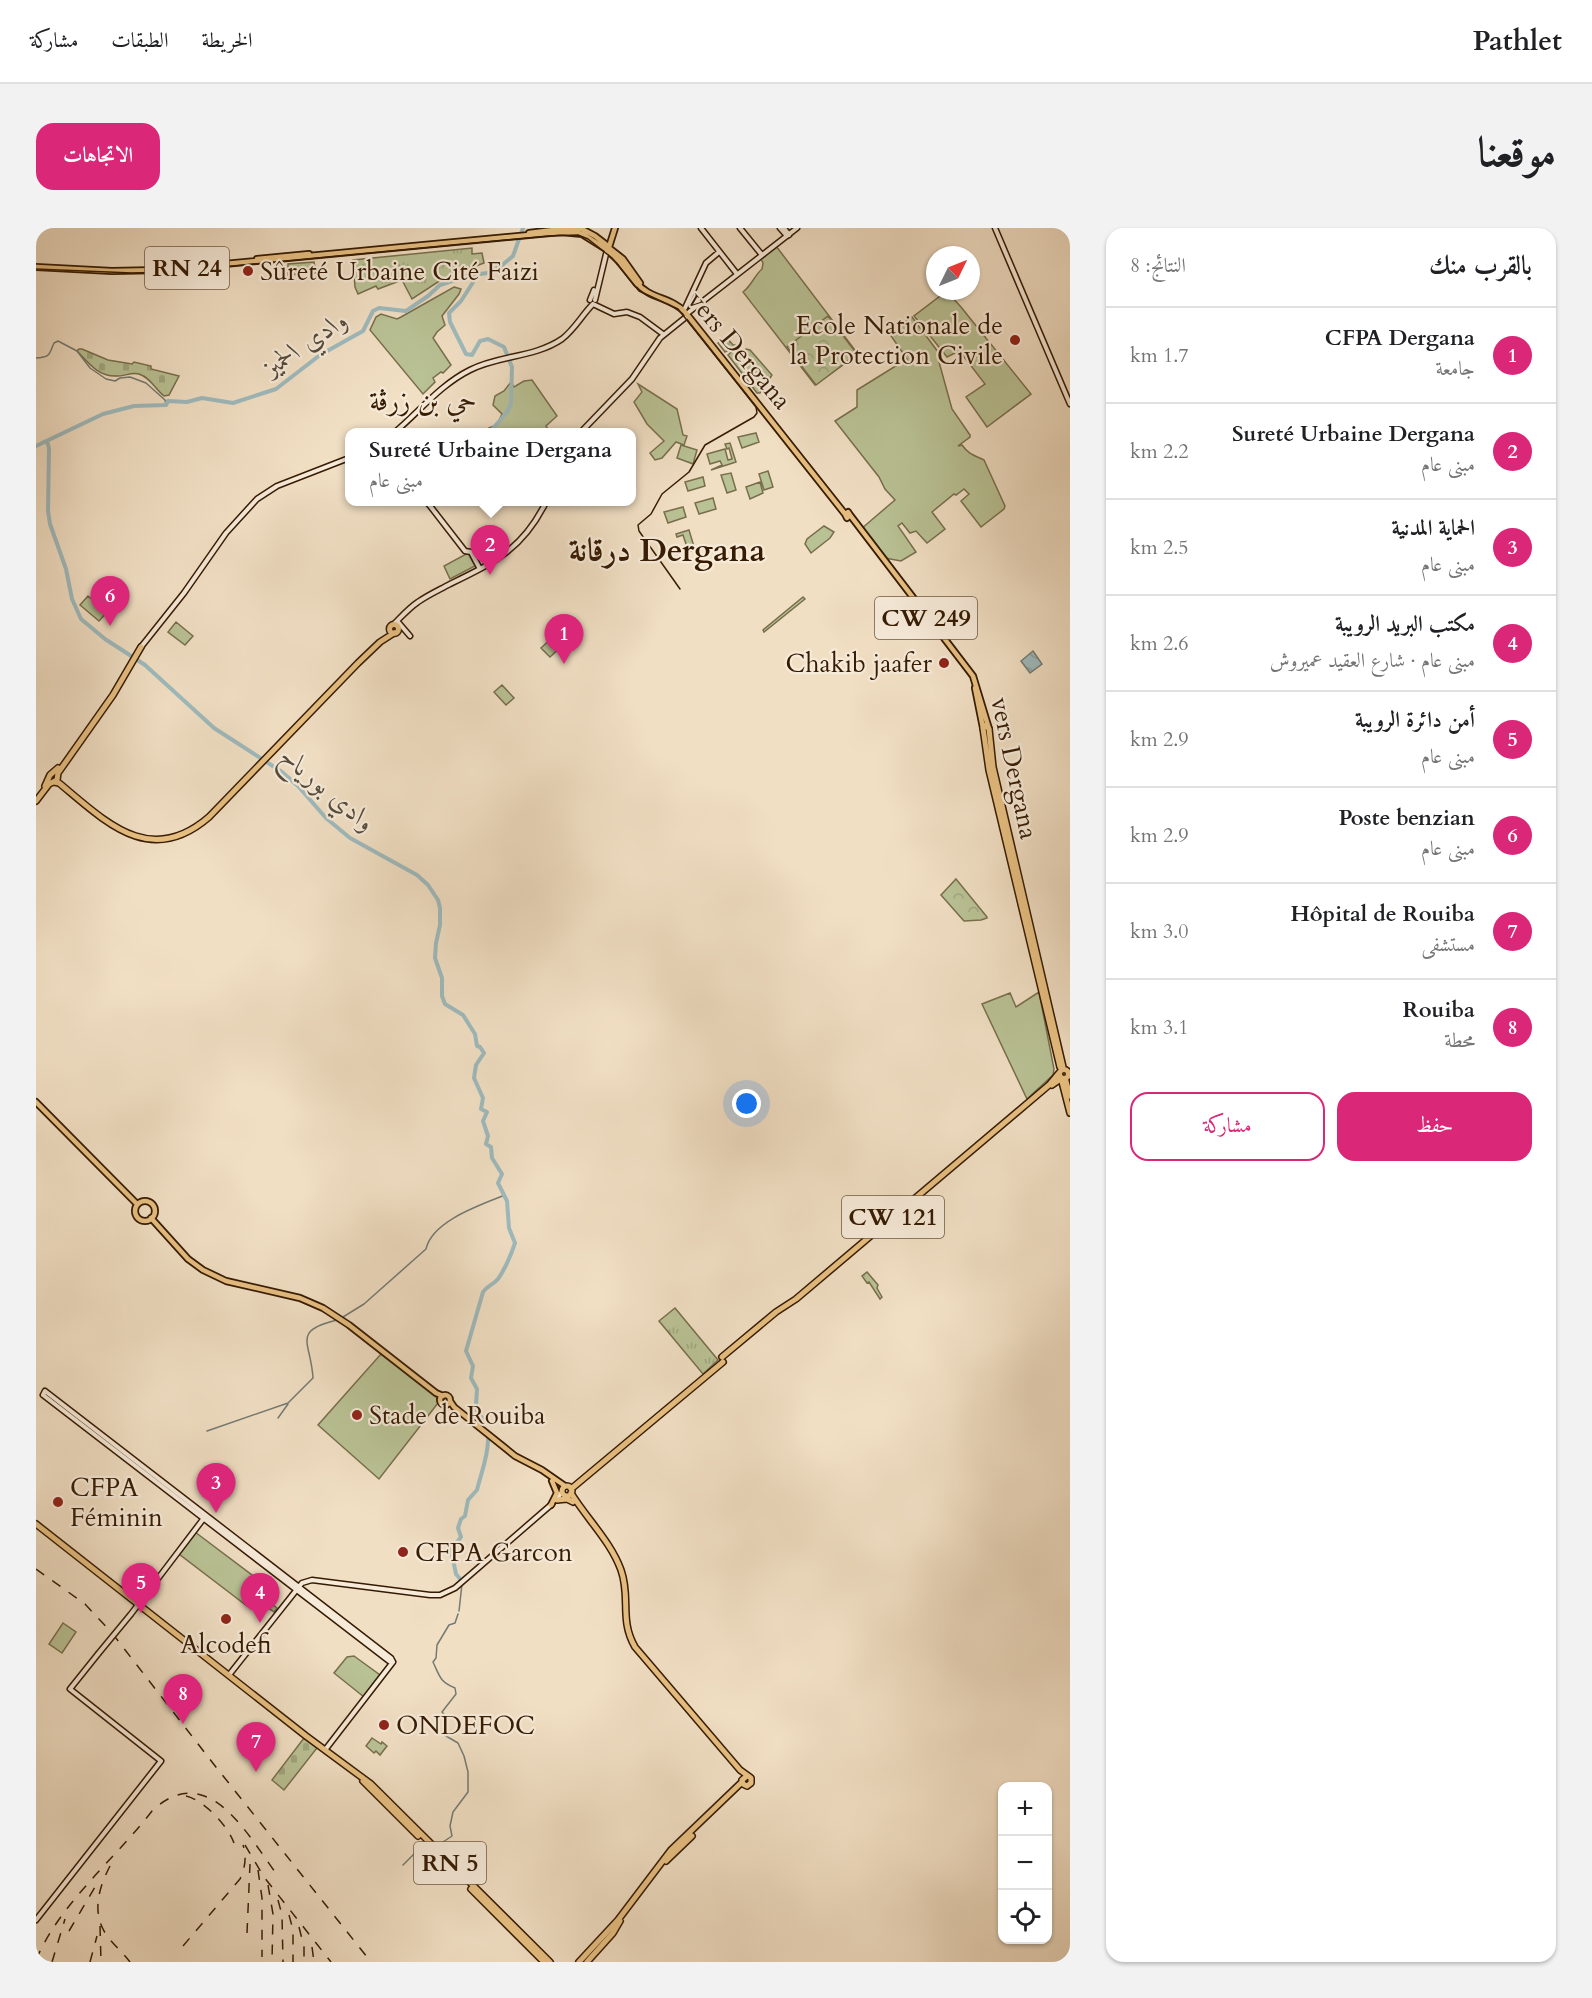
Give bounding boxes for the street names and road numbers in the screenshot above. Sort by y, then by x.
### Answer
road number: RN 24 [145,247,229,289]
street label: vers Dergana [680,284,799,417]
road number: CW 249 [875,597,977,639]
street label: vers Dergana [982,694,1047,842]
road number: CW 121 [842,1196,944,1238]
road number: RN 5 [414,1842,486,1884]

